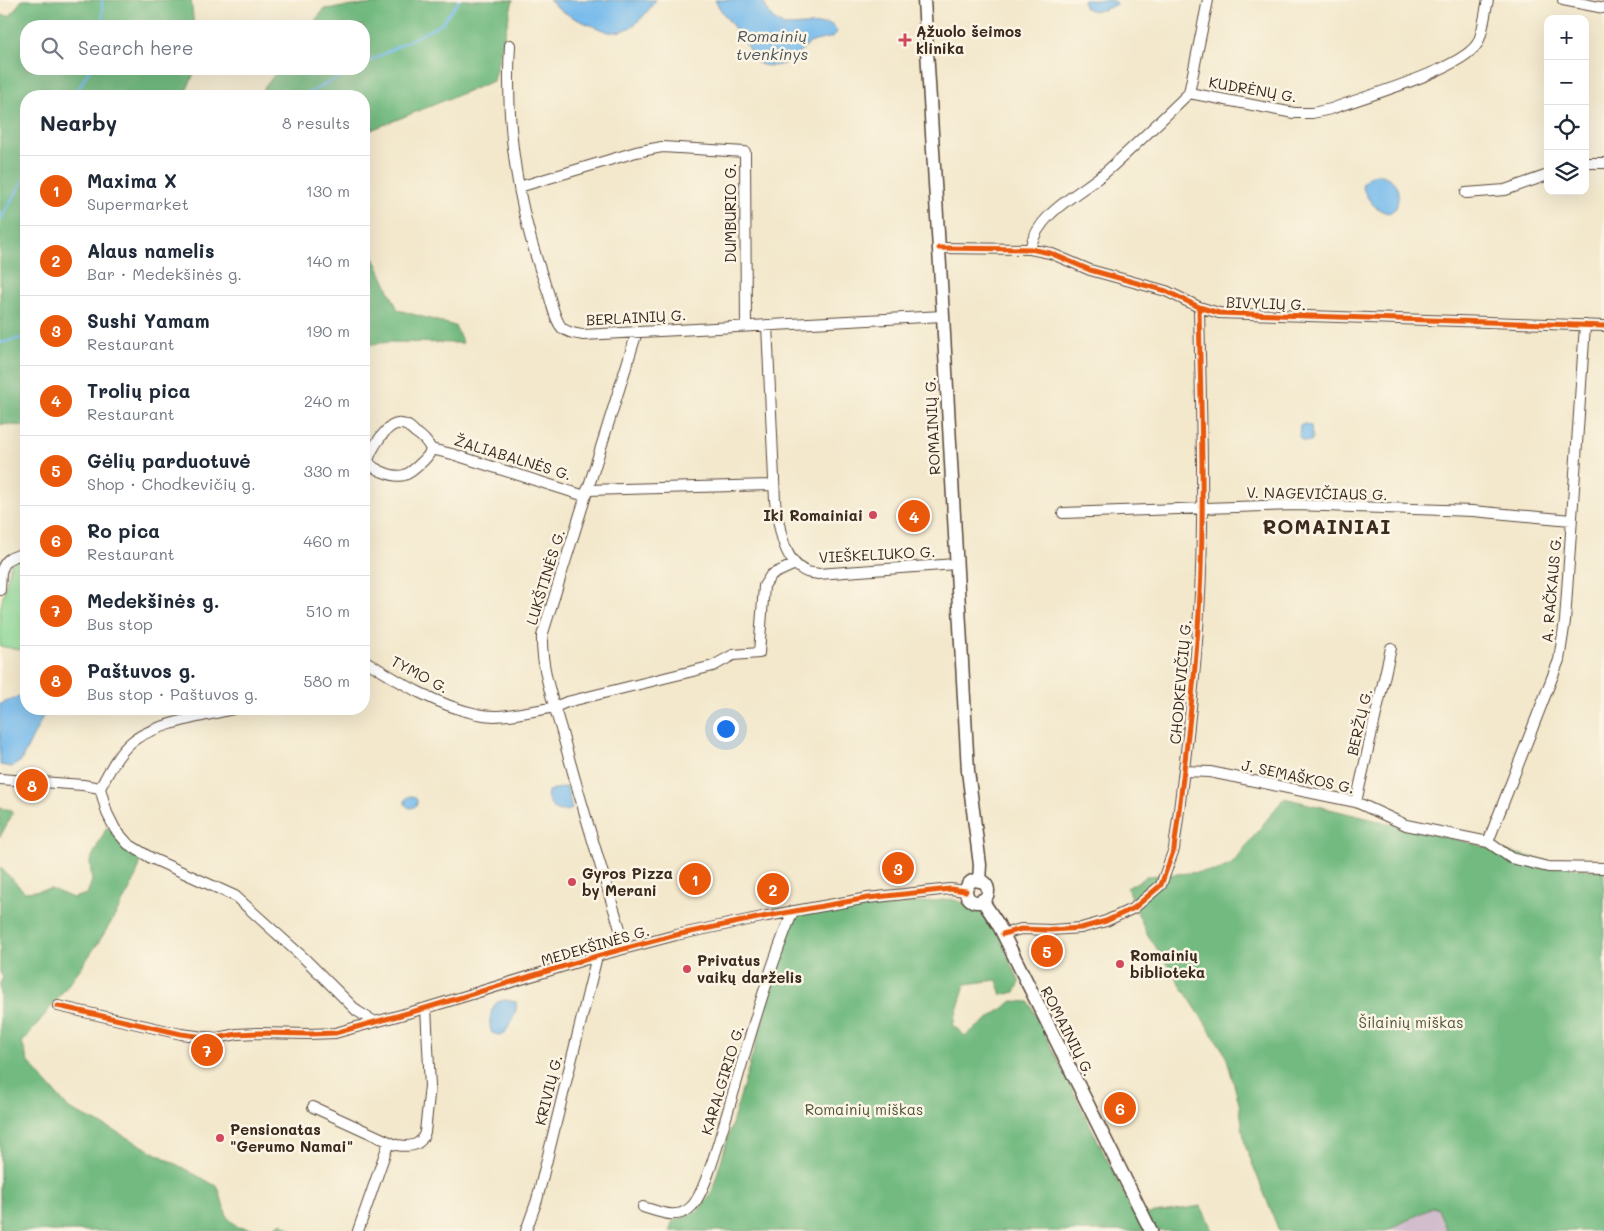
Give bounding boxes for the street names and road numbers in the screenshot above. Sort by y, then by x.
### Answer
street label: KUDRĖNŲ G. [1207,71,1299,107]
street label: DUMBURIO G. [720,163,740,263]
street label: BIVYLIŲ G. [1226,292,1306,314]
street label: BERLAINIŲ G. [585,304,687,330]
street label: ROMAINIŲ G. [919,376,945,476]
street label: ŽALIABALNĖS G. [452,430,574,484]
street label: V. NAGEVIČIAUS G. [1246,482,1388,504]
street label: LUKŠTINĖS G. [521,527,569,627]
street label: A. RAČKAUS G. [1536,534,1566,644]
street label: VIEŠKELIUKO G. [818,541,936,567]
street label: CHODKEVIČIŲ G. [1165,619,1195,745]
street label: TYMO G. [388,651,452,697]
street label: BERŽŲ G. [1342,687,1376,757]
street label: J. SEMAŠKOS G. [1240,754,1356,798]
street label: MEDEKŠINĖS G. [538,920,652,970]
street label: ROMAINIŲ G. [1037,983,1099,1079]
street label: KARALGIRIO G. [696,1023,748,1137]
street label: KRIVIŲ G. [530,1053,566,1127]

